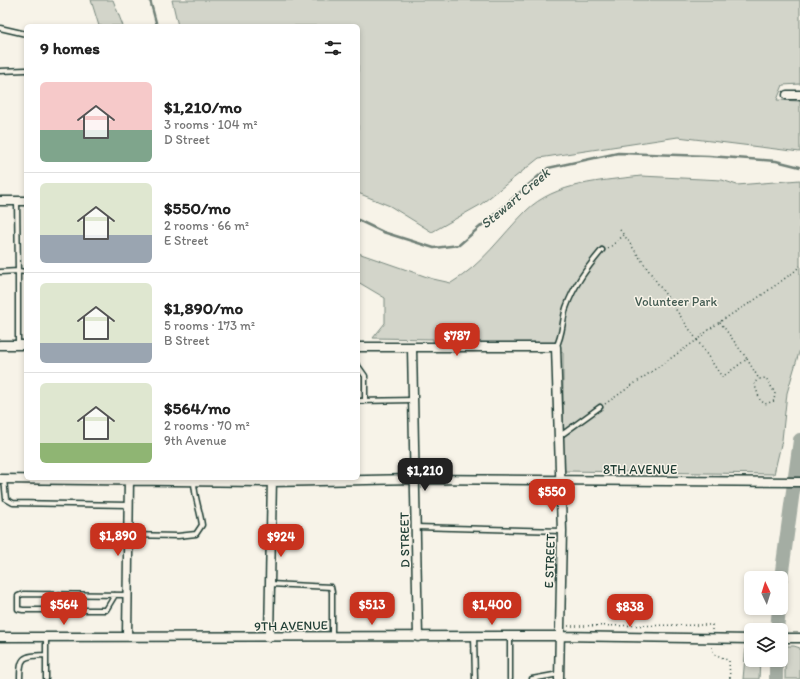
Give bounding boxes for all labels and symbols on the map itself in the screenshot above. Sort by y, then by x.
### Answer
water label: Stewart Creek [477,164,554,232]
park label: Volunteer Park [635,294,717,309]
pin: $787 [433,323,481,357]
pin: $1,210 [392,458,458,492]
street label: 8TH AVENUE [603,462,677,477]
pin: $550 [528,479,576,513]
street label: D STREET [397,511,412,568]
pin: $1,890 [85,523,151,557]
pin: $924 [257,524,305,558]
street label: E STREET [541,533,558,589]
north arrow [744,571,788,615]
pin: $564 [40,592,88,626]
pin: $513 [348,592,396,626]
pin: $1,400 [459,592,525,626]
pin: $838 [606,594,654,628]
street label: 9TH AVENUE [254,617,328,634]

